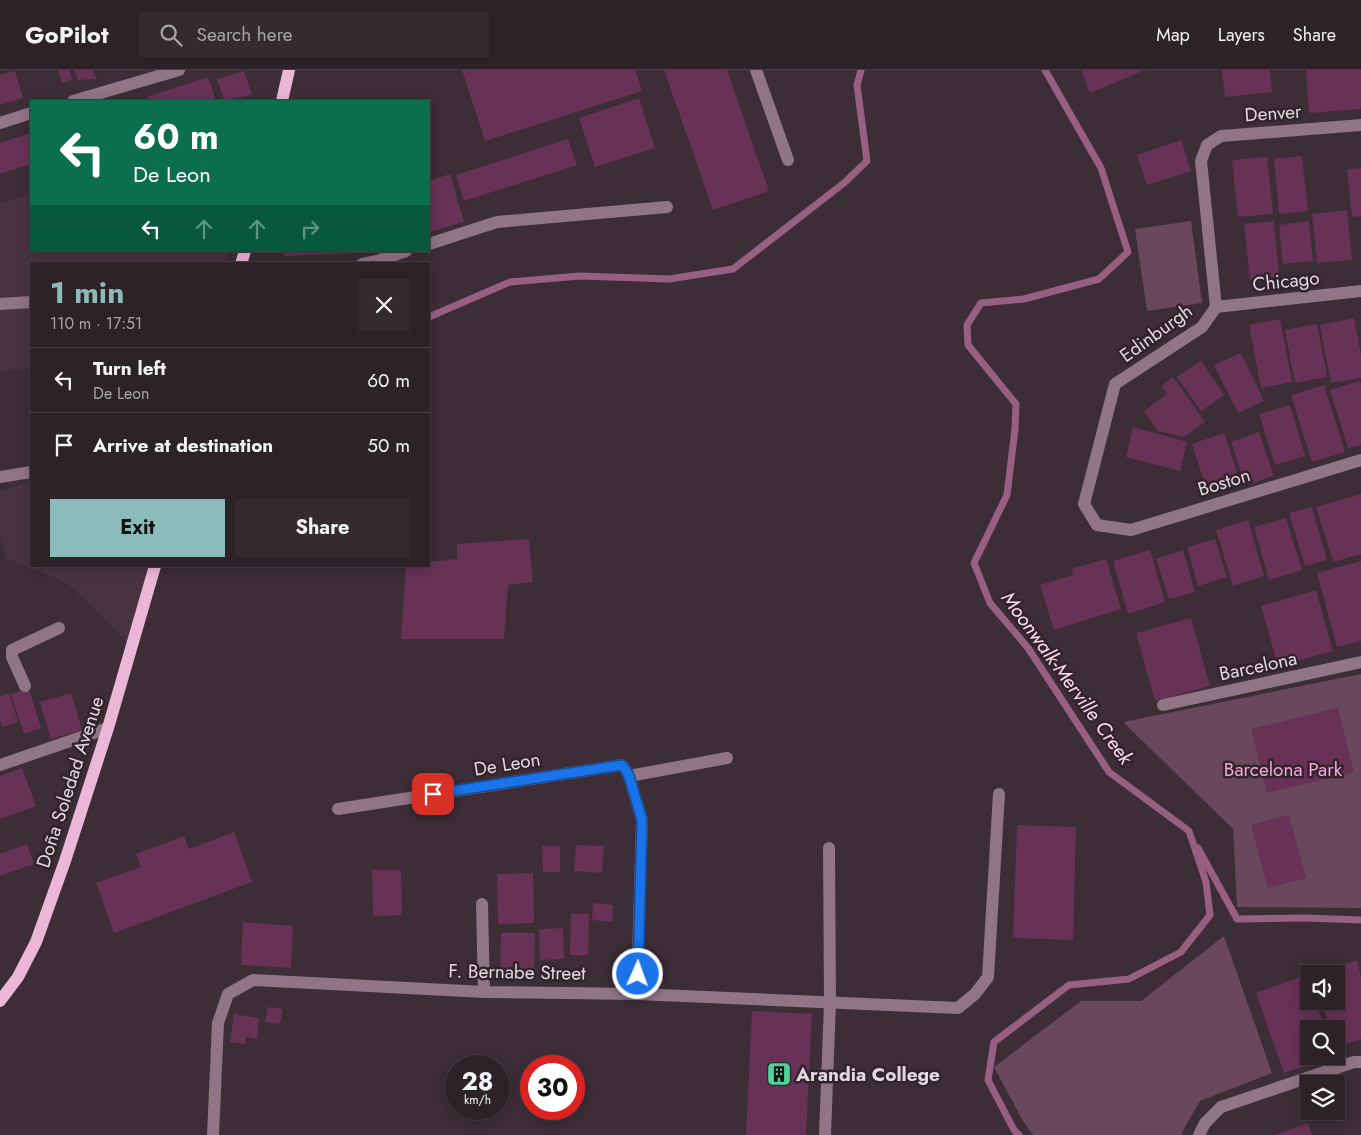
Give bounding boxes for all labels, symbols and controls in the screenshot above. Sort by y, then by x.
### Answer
search box [139,12,489,57]
text: GoPilot [25,17,109,52]
icon: search [157,21,185,49]
text: Search here [197,21,293,48]
text: Map [1156,22,1190,48]
text: Layers [1218,22,1265,48]
text: Share [1293,22,1336,48]
street label: Denver [1244,98,1303,128]
text: 60 m [133,112,219,162]
icon: left [50,120,115,185]
text: De Leon [133,158,211,190]
icon: left [137,215,165,243]
icon: ahead [190,215,218,243]
icon: ahead [243,215,271,243]
icon: right [296,215,324,243]
street label: Chicago [1251,264,1321,298]
text: 1 min [50,271,124,314]
button: close [358,279,410,331]
street label: Edinburgh [1114,297,1198,369]
text: 110 m · 17:51 [50,312,142,335]
text: Turn left [93,355,166,382]
icon: left [50,366,78,394]
text: 60 m [367,367,410,394]
text: De Leon [93,382,150,405]
icon: arrive [50,431,78,459]
text: Arrive at destination [93,432,273,459]
text: 50 m [367,432,410,459]
street label: Boston [1194,461,1254,503]
button: Exit [50,499,225,557]
button: Share [235,499,410,557]
water label: Moonwalk-Merville Creek [994,585,1141,772]
street label: Barcelona [1217,645,1299,687]
street label: Doña Soledad Avenue [30,693,111,871]
street label: De Leon [472,745,542,783]
park label: Barcelona Park [1224,756,1343,783]
pin [412,773,454,815]
icon: arrive [419,780,447,808]
position arrow [611,947,663,999]
street label: F. Bernabe Street [448,957,586,987]
map controls [1300,965,1345,1120]
button: sound [1300,965,1345,1010]
button: search [1300,1020,1345,1065]
speed limit sign: 30 [520,1055,585,1120]
building icon: Arandia College [766,1061,792,1087]
place label: Arandia College [795,1061,940,1088]
text: 28 [461,1063,494,1099]
button: layers [1300,1075,1345,1120]
text: km/h [464,1091,491,1109]

